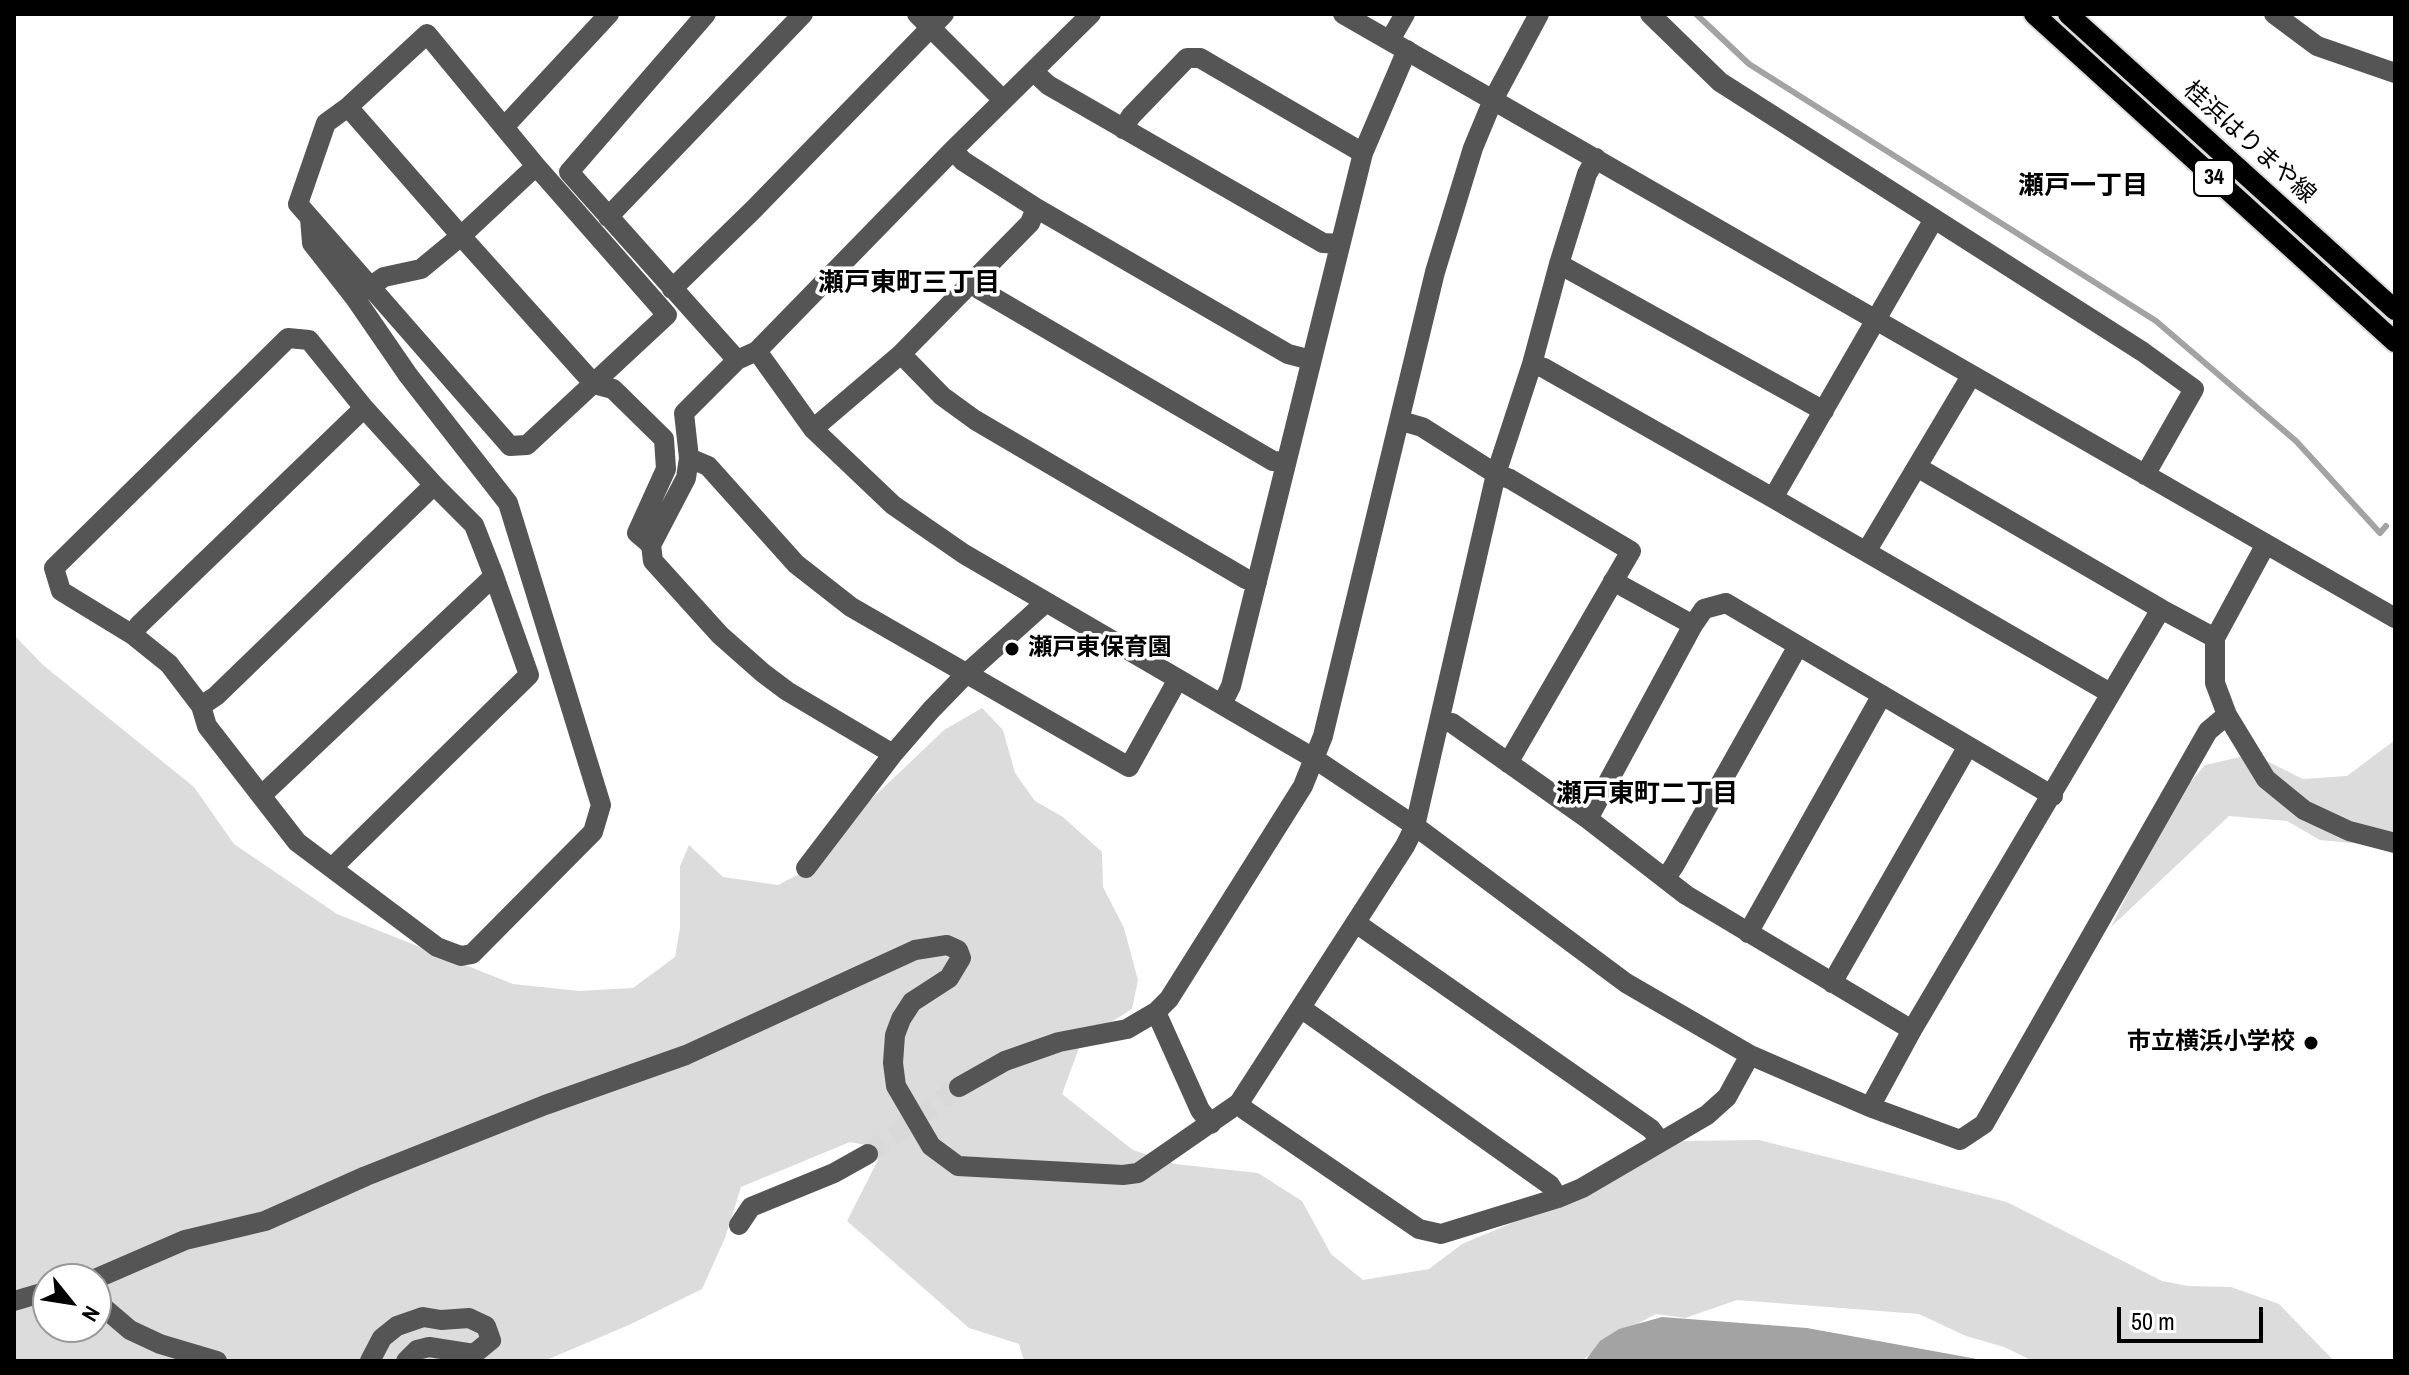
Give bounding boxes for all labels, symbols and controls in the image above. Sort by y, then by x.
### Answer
street label: 桂浜はりまや線 [2177,76,2321,210]
road number: 34 [2194,160,2234,196]
district label: 瀬戸一丁目 [2018,171,2148,203]
district label: 瀬戸東町三丁目 [818,268,1000,300]
place label: 瀬戸東保育園 [1028,635,1172,663]
marker: 瀬戸東保育園 [1003,640,1021,658]
district label: 瀬戸東町二丁目 [1556,779,1738,811]
place label: 市立横浜小学校 [2127,1029,2295,1057]
marker: 市立横浜小学校 [2302,1034,2320,1052]
north arrow [32,1263,112,1343]
scale bar [2121,1291,2267,1341]
text: N [75,1301,107,1327]
text: 50 m [2131,1305,2175,1337]

